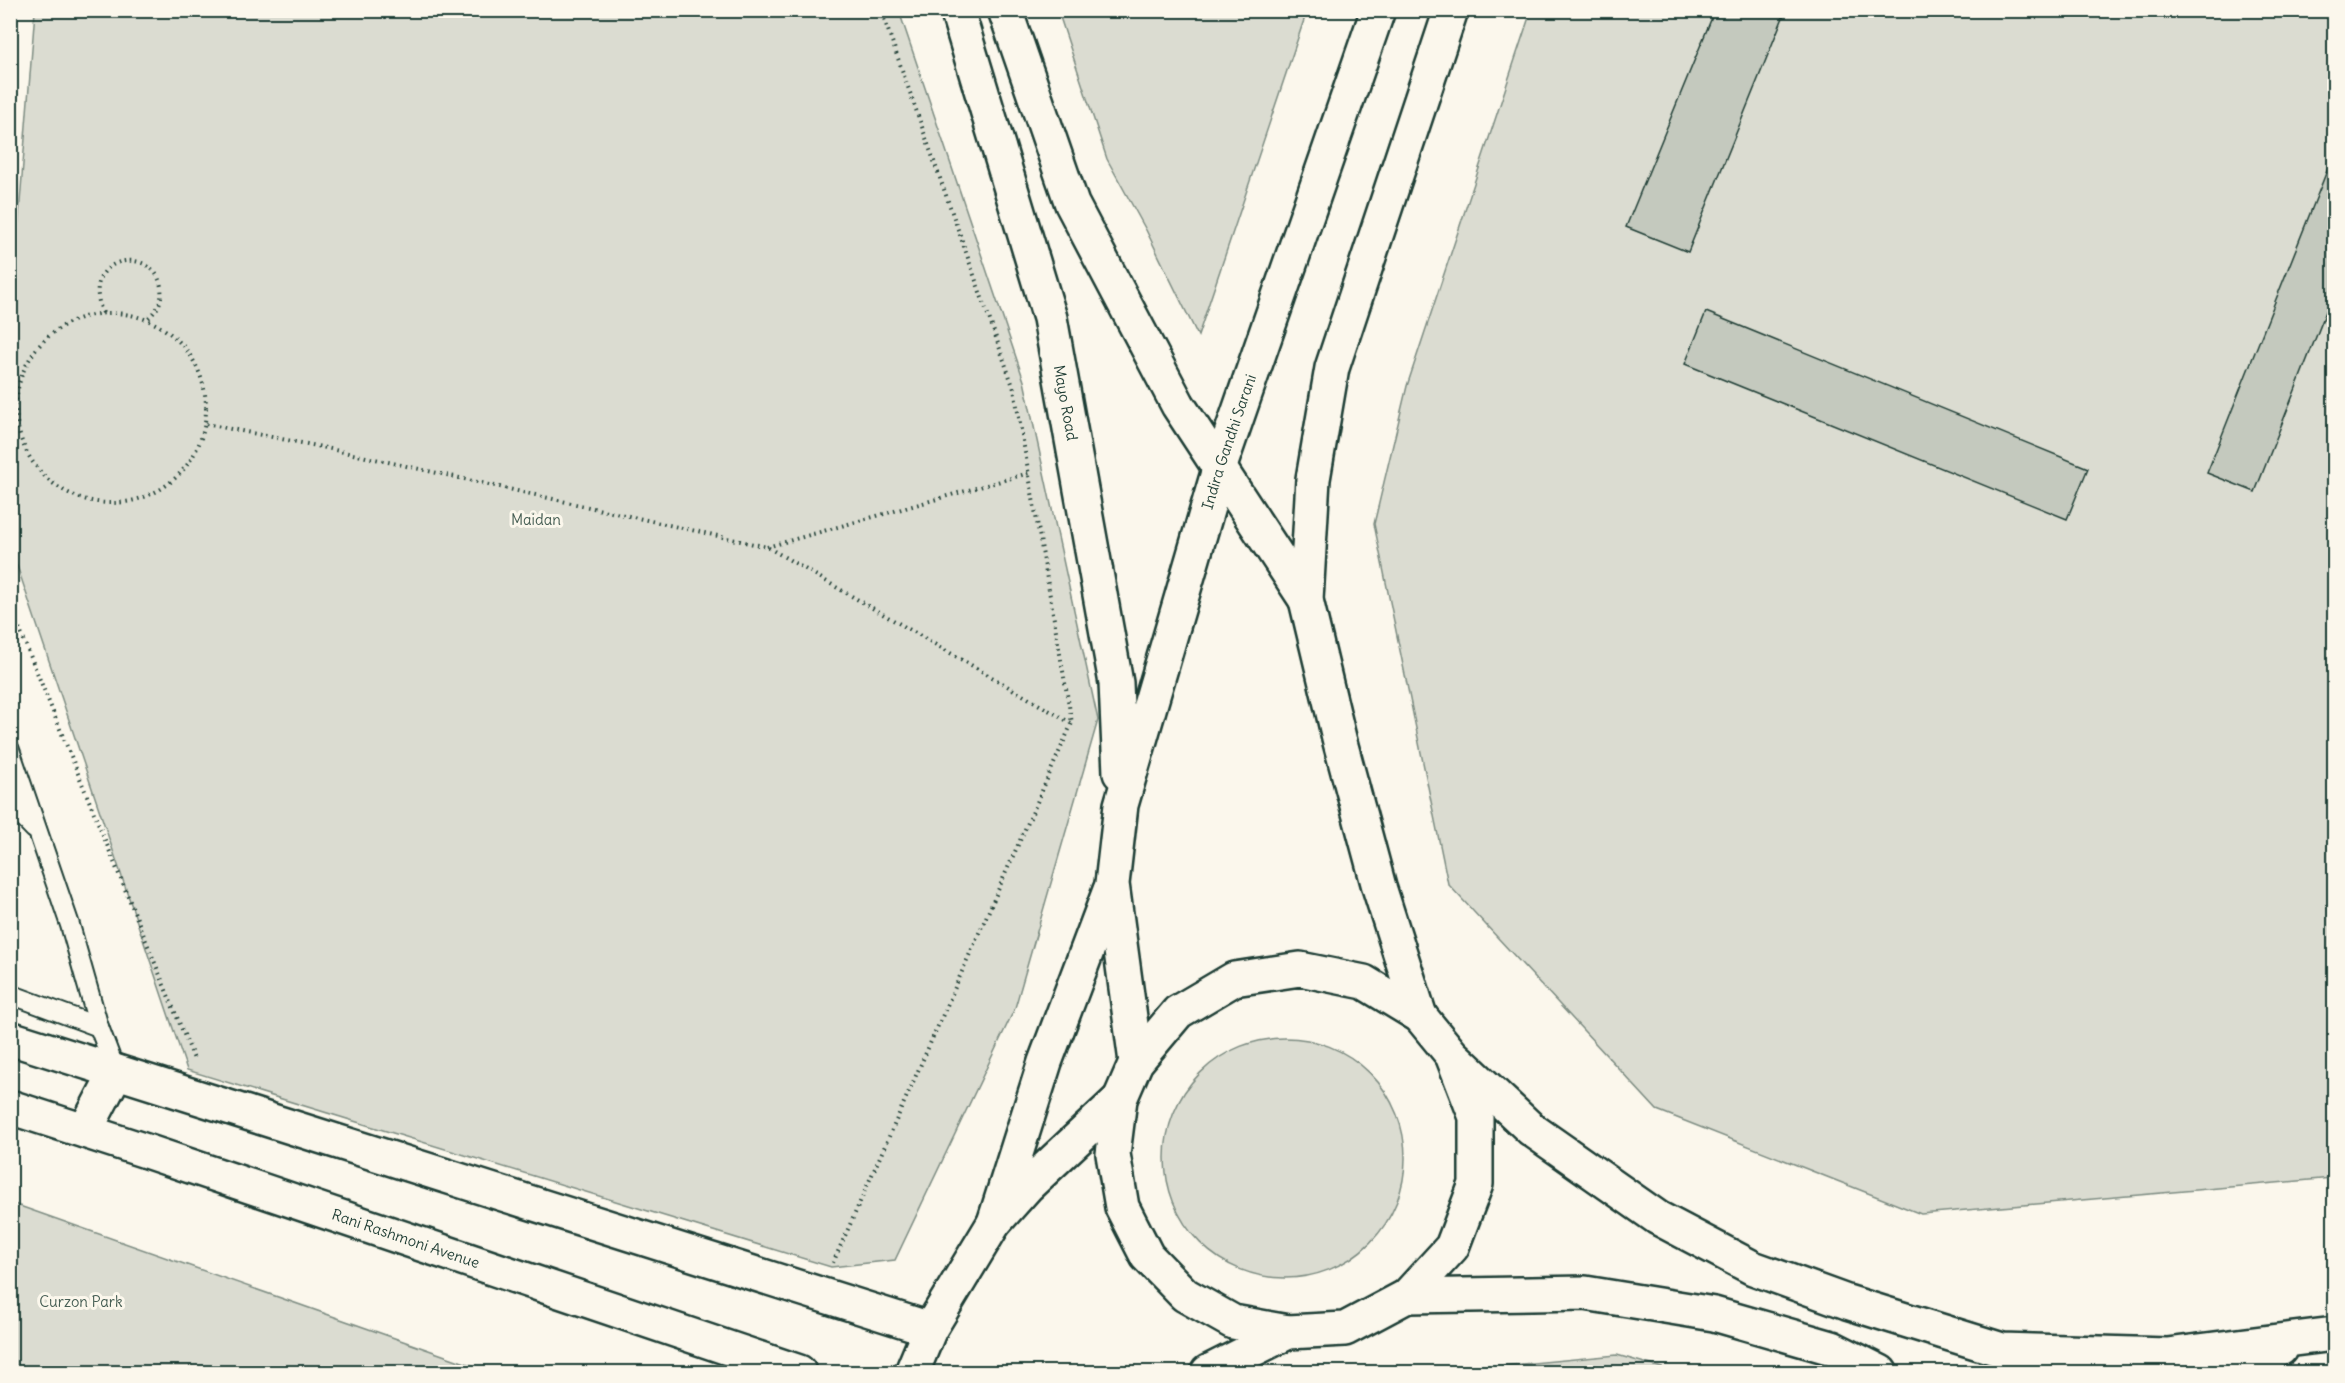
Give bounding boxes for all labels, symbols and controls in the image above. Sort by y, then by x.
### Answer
street label: Mayo Road [1050,364,1082,442]
street label: Indira Gandhi Sarani [1198,372,1260,512]
park label: Maidan [511,510,561,529]
street label: Rani Rashmoni Avenue [329,1205,482,1272]
park label: Curzon Park [39,1292,123,1311]

